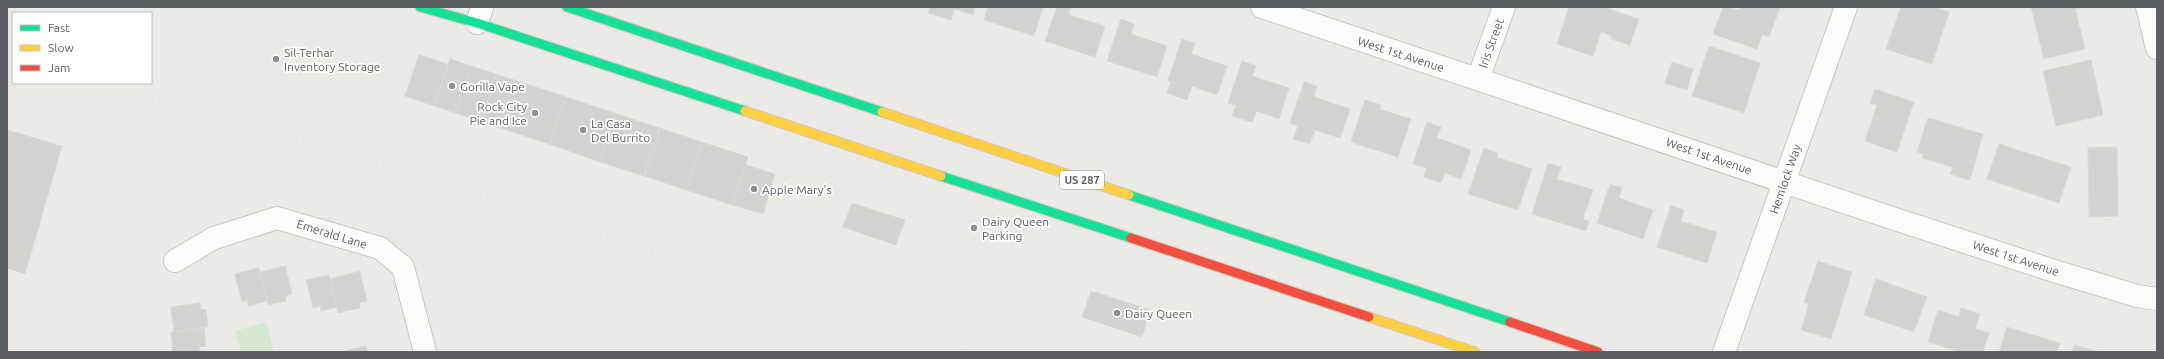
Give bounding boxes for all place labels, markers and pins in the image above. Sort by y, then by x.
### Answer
place label: Sil-Terhar Inventory Storage [284,46,381,73]
marker: Sil-Terhar Inventory Storage [271,54,281,64]
place label: Gorilla Vape [460,80,525,93]
marker: Gorilla Vape [447,81,457,91]
place label: Rock City Pie and Ice [470,100,527,127]
marker: Rock City Pie and Ice [530,108,540,118]
place label: La Casa Del Burrito [591,117,650,144]
marker: La Casa Del Burrito [578,125,588,135]
place label: Apple Mary's [762,183,832,196]
marker: Apple Mary's [749,184,759,194]
place label: Dairy Queen Parking [982,215,1049,242]
marker: Dairy Queen Parking [969,223,979,233]
place label: Dairy Queen [1125,307,1192,320]
marker: Dairy Queen [1112,308,1122,318]

